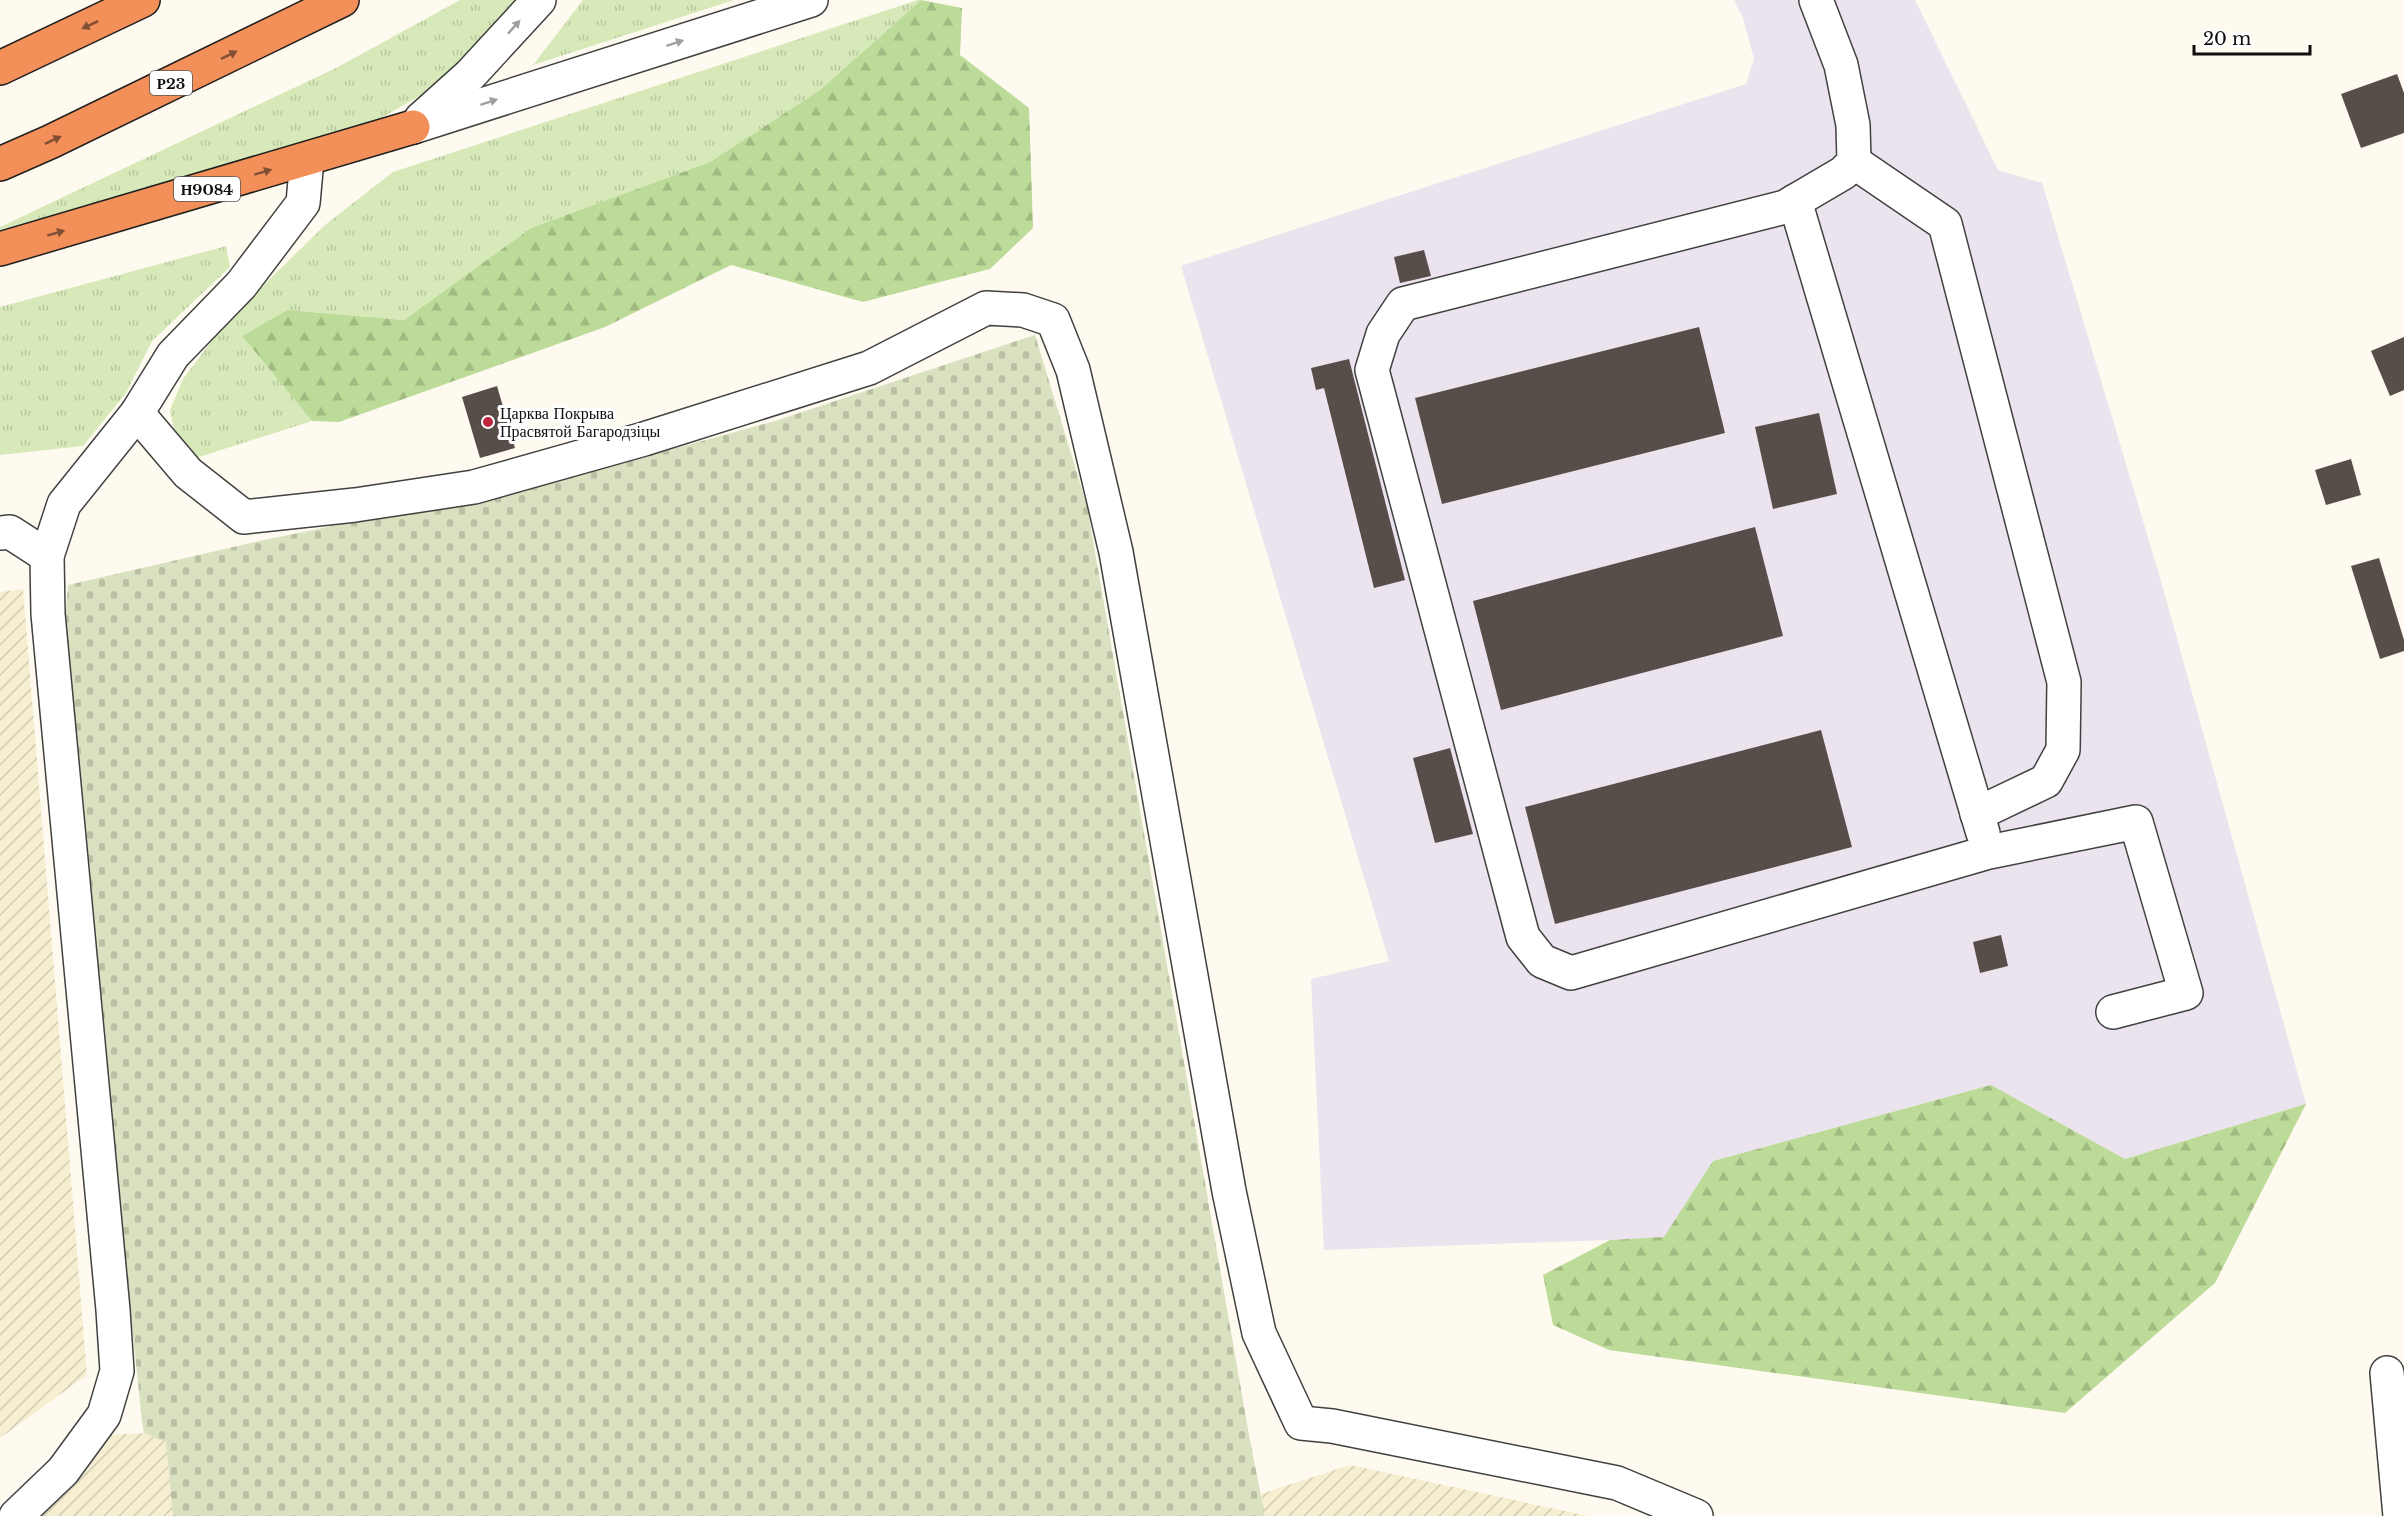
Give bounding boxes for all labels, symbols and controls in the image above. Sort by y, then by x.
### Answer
scale bar [2194,18,2310,56]
one-way arrow [507,19,521,34]
one-way arrow [82,21,99,30]
text: 20 m [2203,28,2251,50]
one-way arrow [666,38,684,48]
one-way arrow [220,50,237,60]
road number: Р23 [150,71,192,95]
one-way arrow [480,97,498,107]
one-way arrow [45,136,62,145]
one-way arrow [254,167,272,176]
road number: Н9084 [174,177,240,201]
one-way arrow [47,228,65,237]
place label: Царква Покрыва Прасвятой Багародзіцы [500,403,661,441]
marker: Царква Покрыва Прасвятой Багародзіцы [481,415,495,429]

